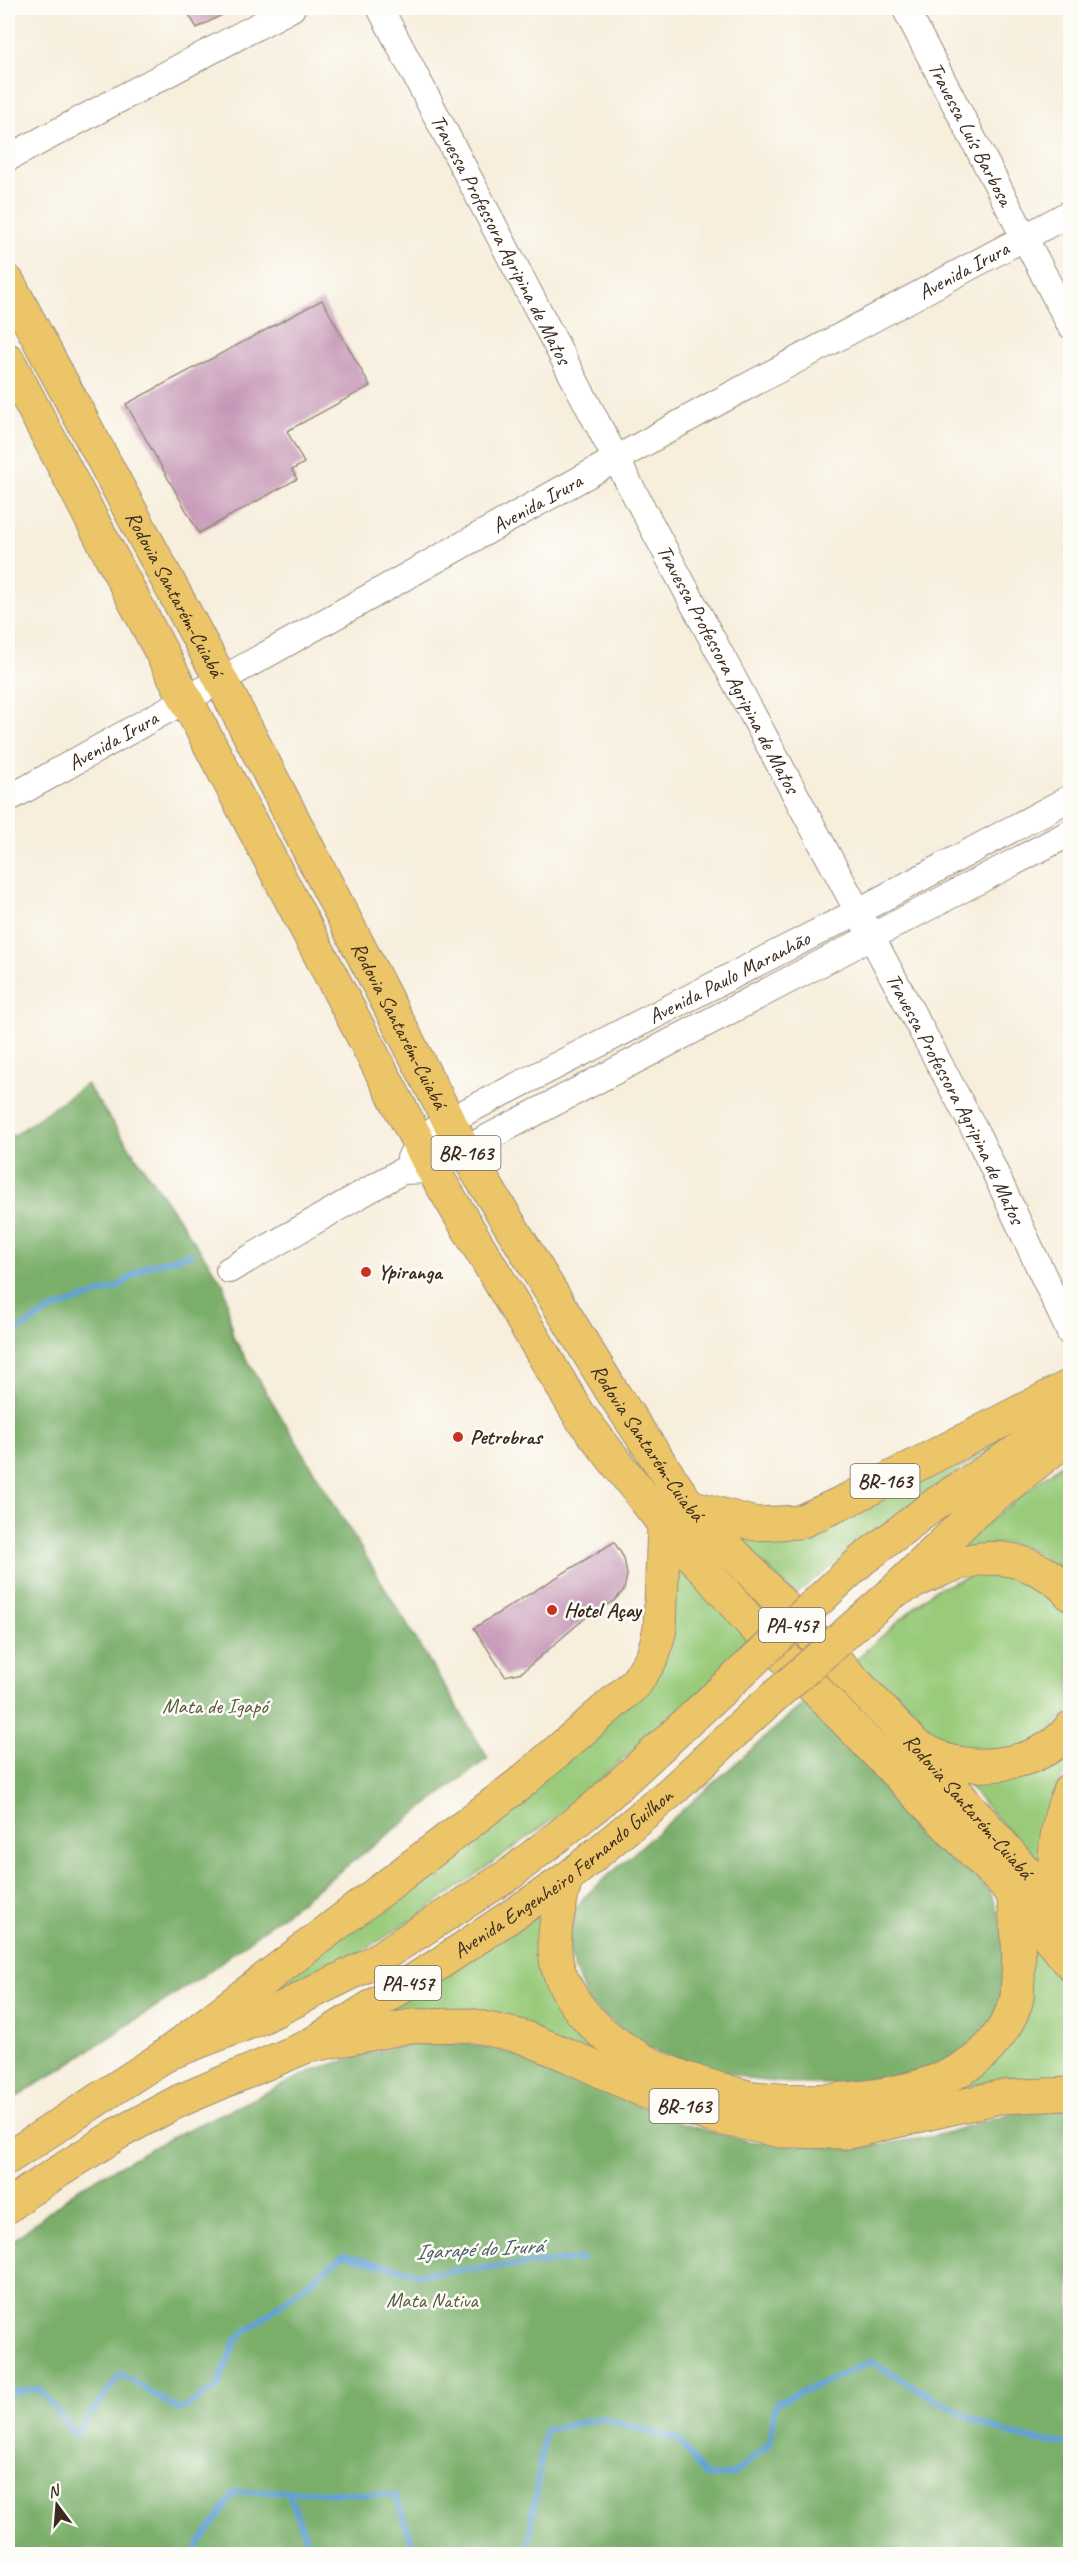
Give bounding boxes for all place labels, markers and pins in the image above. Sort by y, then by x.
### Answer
place label: Ypiranga [378,1259,444,1285]
marker: Ypiranga [359,1265,373,1279]
place label: Petrobras [470,1424,544,1450]
marker: Petrobras [451,1430,465,1444]
place label: Hotel Açay [564,1597,643,1623]
marker: Hotel Açay [545,1603,559,1617]

